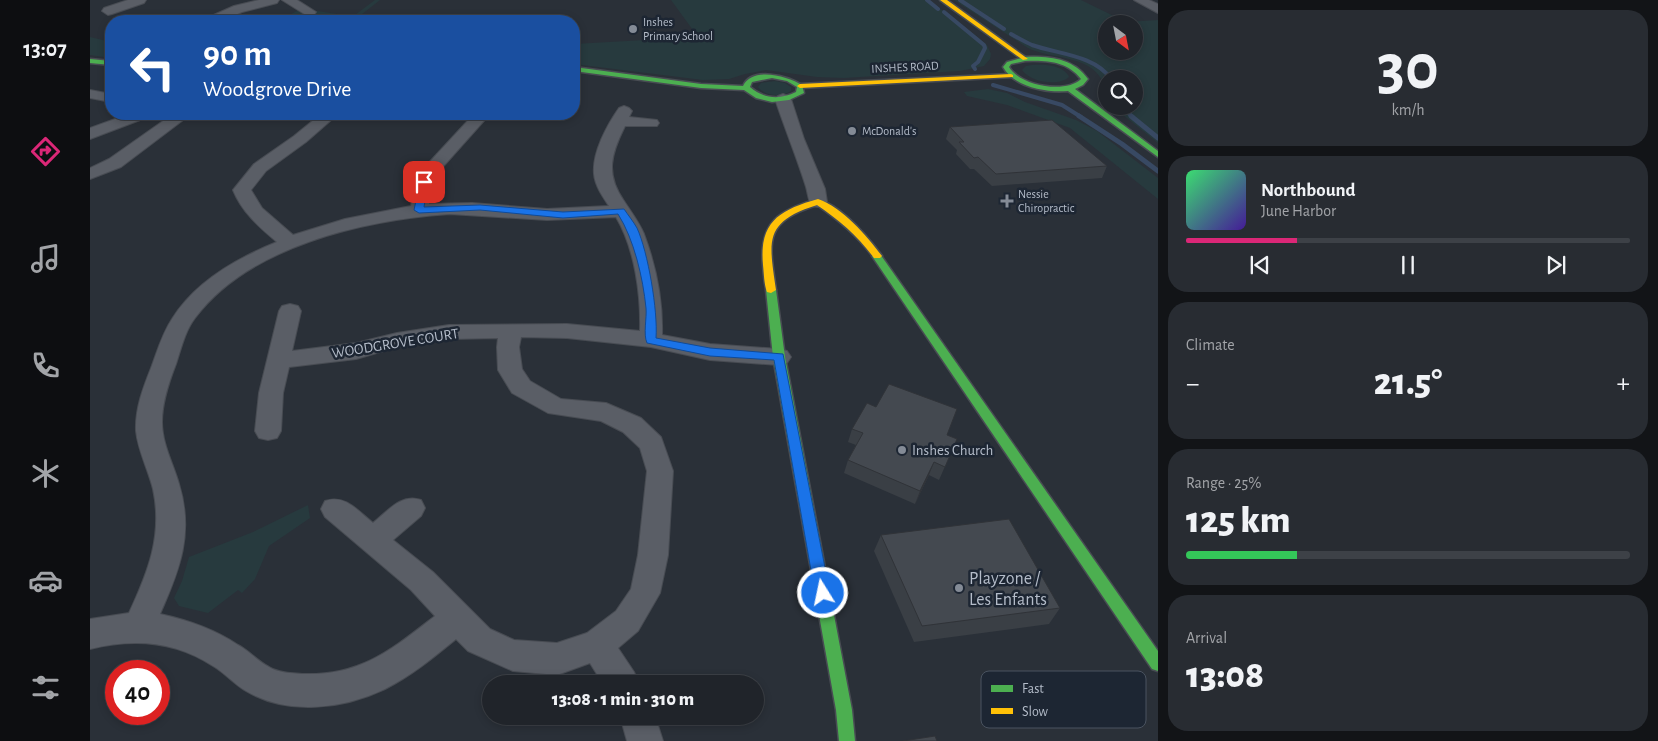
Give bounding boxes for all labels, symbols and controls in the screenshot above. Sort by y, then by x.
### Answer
north arrow [1098,15,1142,60]
map controls [1098,15,1143,115]
place label: Inshes Primary School [643,16,713,43]
marker: Inshes Primary School [627,23,639,35]
icon: left [120,35,185,100]
text: 30 [1377,36,1439,101]
text: 90 m [203,37,272,72]
text: 13:07 [23,38,67,60]
street label: INSHES ROAD [871,59,939,75]
button: search [1098,70,1143,115]
text: Woodgrove Drive [203,78,352,100]
text: km/h [1391,102,1425,118]
marker: McDonald's [846,125,858,137]
place label: McDonald's [862,125,916,137]
icon: directions [28,134,63,169]
pin [403,161,445,203]
icon: arrive [410,168,438,196]
text: Northbound [1261,181,1356,200]
place label: Nessie Chiropractic [1018,188,1075,214]
marker: Nessie Chiropractic [1000,194,1014,208]
text: June Harbor [1261,203,1336,219]
icon: music [28,241,63,276]
icon: previous [1246,251,1274,279]
icon: pause [1394,251,1422,279]
icon: next [1542,251,1570,279]
street label: WOODGROVE COURT [331,326,460,361]
text: Climate [1186,337,1235,353]
icon: phone [28,348,63,383]
text: 21.5° [1374,364,1442,402]
text: − [1186,370,1199,398]
text: + [1617,370,1630,398]
place label: Inshes Church [912,443,993,458]
marker: Inshes Church [896,444,908,456]
icon: climate [28,456,63,491]
text: Range · 25% [1186,475,1261,491]
text: 125 km [1186,502,1291,540]
icon: car [28,563,63,598]
position arrow [796,566,848,618]
place label: Playzone / Les Enfants [969,570,1047,609]
marker: Playzone / Les Enfants [953,582,965,594]
text: Arrival [1186,630,1227,646]
text: 13:08 [1186,657,1264,695]
speed limit sign: 40 [105,660,170,725]
icon: filters [28,670,63,705]
legend [981,671,1146,728]
text: Fast [1022,682,1044,696]
text: 13:08 · 1 min · 310 m [552,690,694,709]
text: Slow [1022,705,1049,719]

